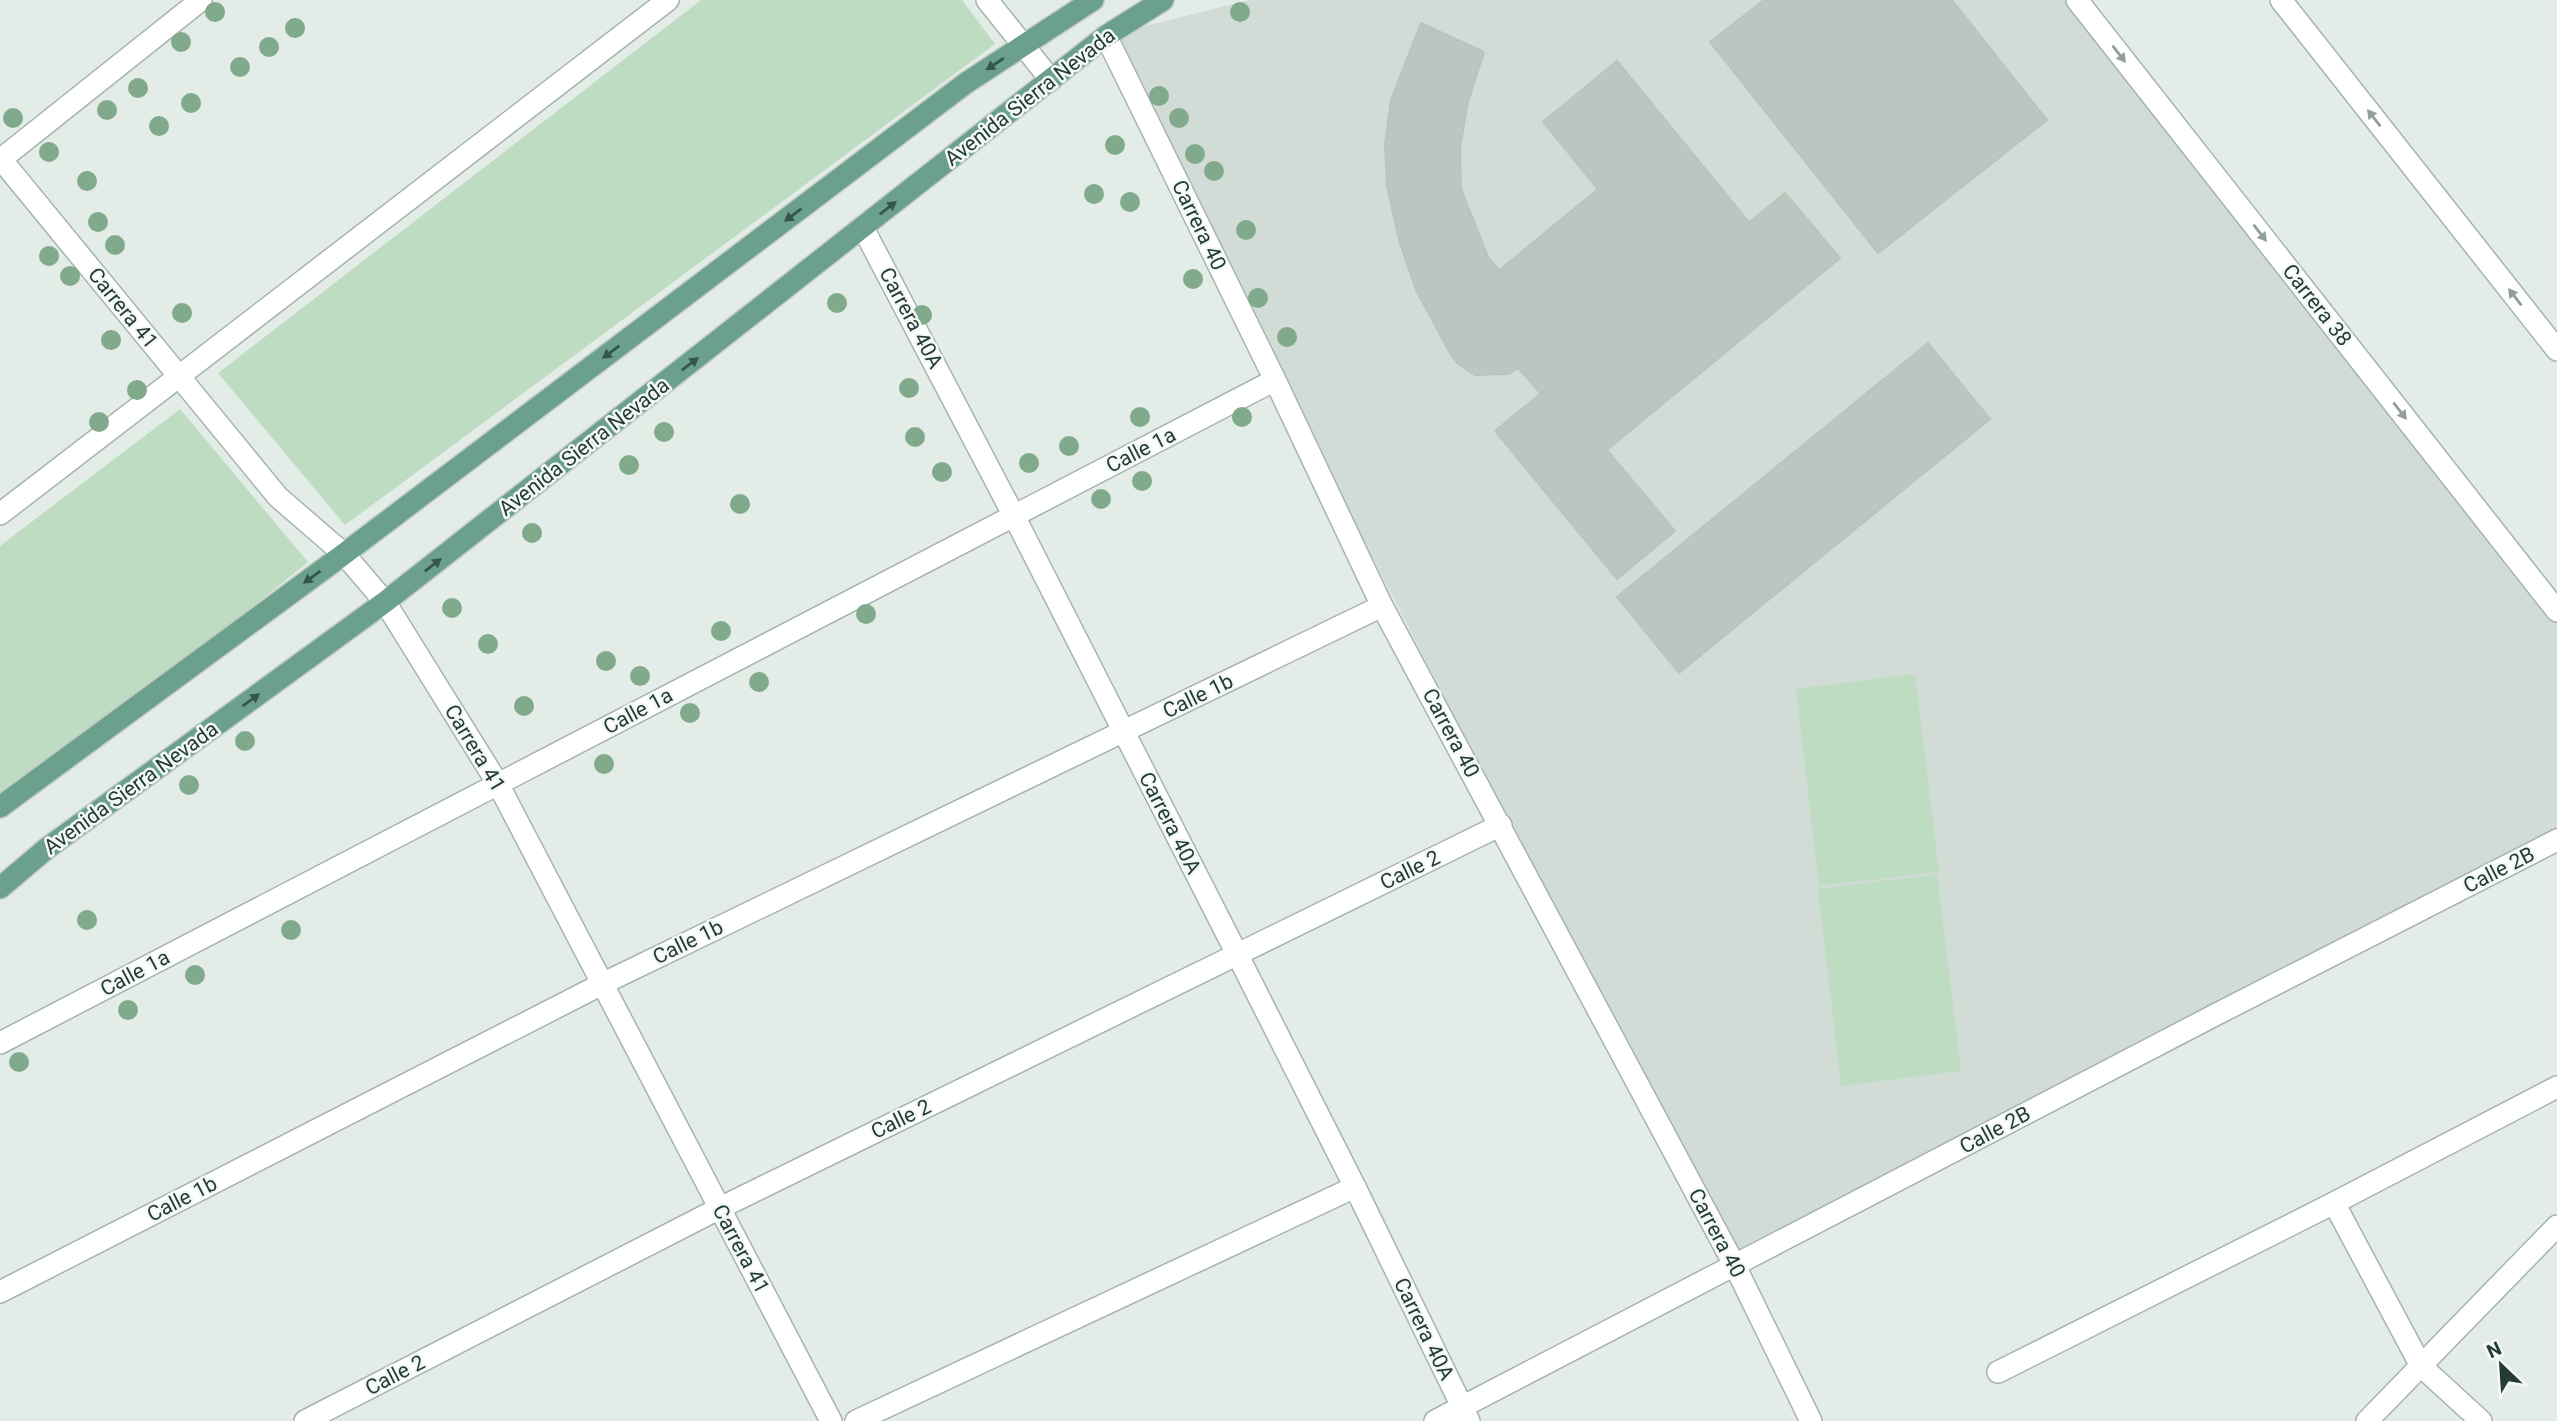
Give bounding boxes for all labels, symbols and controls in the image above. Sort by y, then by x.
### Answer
street label: Avenida Sierra Nevada [940,23,1120,171]
one-way arrow [2112,44,2127,62]
one-way arrow [985,58,1005,71]
one-way arrow [2367,109,2382,127]
street label: Carrera 40 [1167,176,1231,274]
one-way arrow [879,202,897,216]
one-way arrow [784,207,802,222]
one-way arrow [2252,223,2267,241]
street label: Carrera 38 [2278,259,2356,351]
street label: Carrera 41 [83,263,163,353]
street label: Carrera 40A [874,263,948,373]
one-way arrow [2507,288,2522,306]
one-way arrow [602,345,621,359]
one-way arrow [680,356,698,371]
street label: Avenida Sierra Nevada [494,373,674,521]
one-way arrow [2393,402,2408,420]
street label: Calle 1a [1102,422,1180,478]
one-way arrow [424,557,442,572]
one-way arrow [303,570,321,584]
street label: Calle 1b [1159,669,1237,723]
street label: Calle 1a [599,683,677,739]
street label: Carrera 40 [1418,684,1484,782]
one-way arrow [242,693,260,707]
street label: Carrera 41 [440,700,510,796]
street label: Avenida Sierra Nevada [39,717,223,859]
street label: Carrera 40A [1134,768,1206,878]
street label: Calle 2B [2459,842,2539,898]
street label: Calle 2 [1376,845,1444,895]
street label: Calle 1b [649,915,727,969]
street label: Calle 1a [96,945,174,1001]
street label: Calle 2 [867,1094,935,1144]
street label: Calle 2B [1956,1101,2034,1159]
street label: Calle 1b [143,1171,221,1227]
street label: Carrera 40 [1684,1184,1750,1282]
street label: Carrera 41 [708,1200,774,1298]
street label: Carrera 40A [1389,1274,1459,1384]
north arrow [2466,1330,2536,1400]
text: N [2483,1337,2505,1363]
street label: Calle 2 [361,1350,429,1400]

